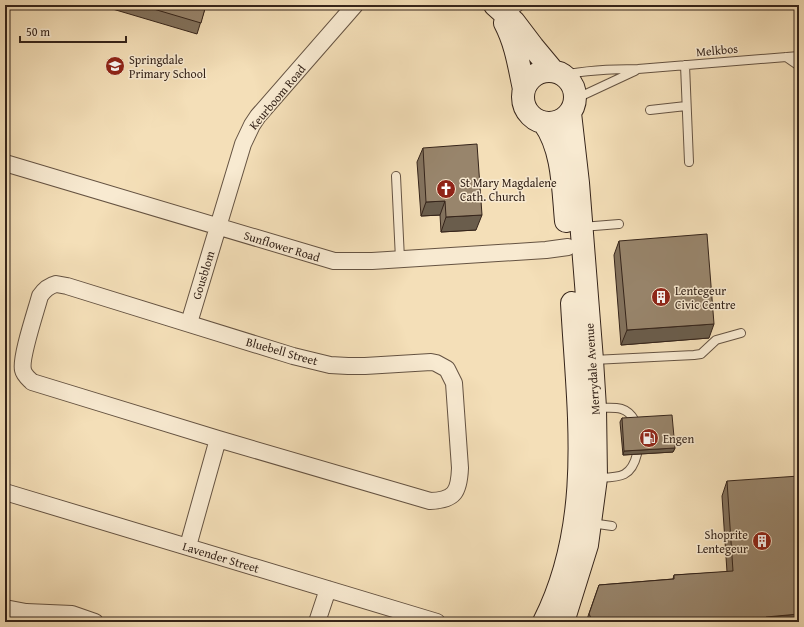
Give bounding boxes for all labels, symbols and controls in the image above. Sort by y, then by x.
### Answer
scale bar [20,18,126,44]
text: 50 m [26,23,50,40]
street label: Melkbos [695,40,739,60]
place label: Springdale Primary School [129,51,207,82]
school or university icon: Springdale Primary School [104,55,126,77]
street label: Keurboom Road [245,60,310,133]
place label: St Mary Magdalene Cath. Church [460,174,557,205]
church icon: St Mary Magdalene Cath. Church [435,178,457,200]
street label: Sunflower Road [242,226,323,266]
street label: Gousblom [188,248,218,301]
place label: Lentegeur Civic Centre [675,282,736,313]
building icon: Lentegeur Civic Centre [650,286,672,308]
street label: Merrydale Avenue [580,322,604,415]
street label: Bluebell Street [244,333,321,370]
fuel station icon: Engen [638,427,660,449]
place label: Engen [663,430,694,447]
place label: Shoprite Lentegeur [697,526,748,557]
building icon: Shoprite Lentegeur [751,530,773,552]
street label: Lavender Street [181,537,262,577]

